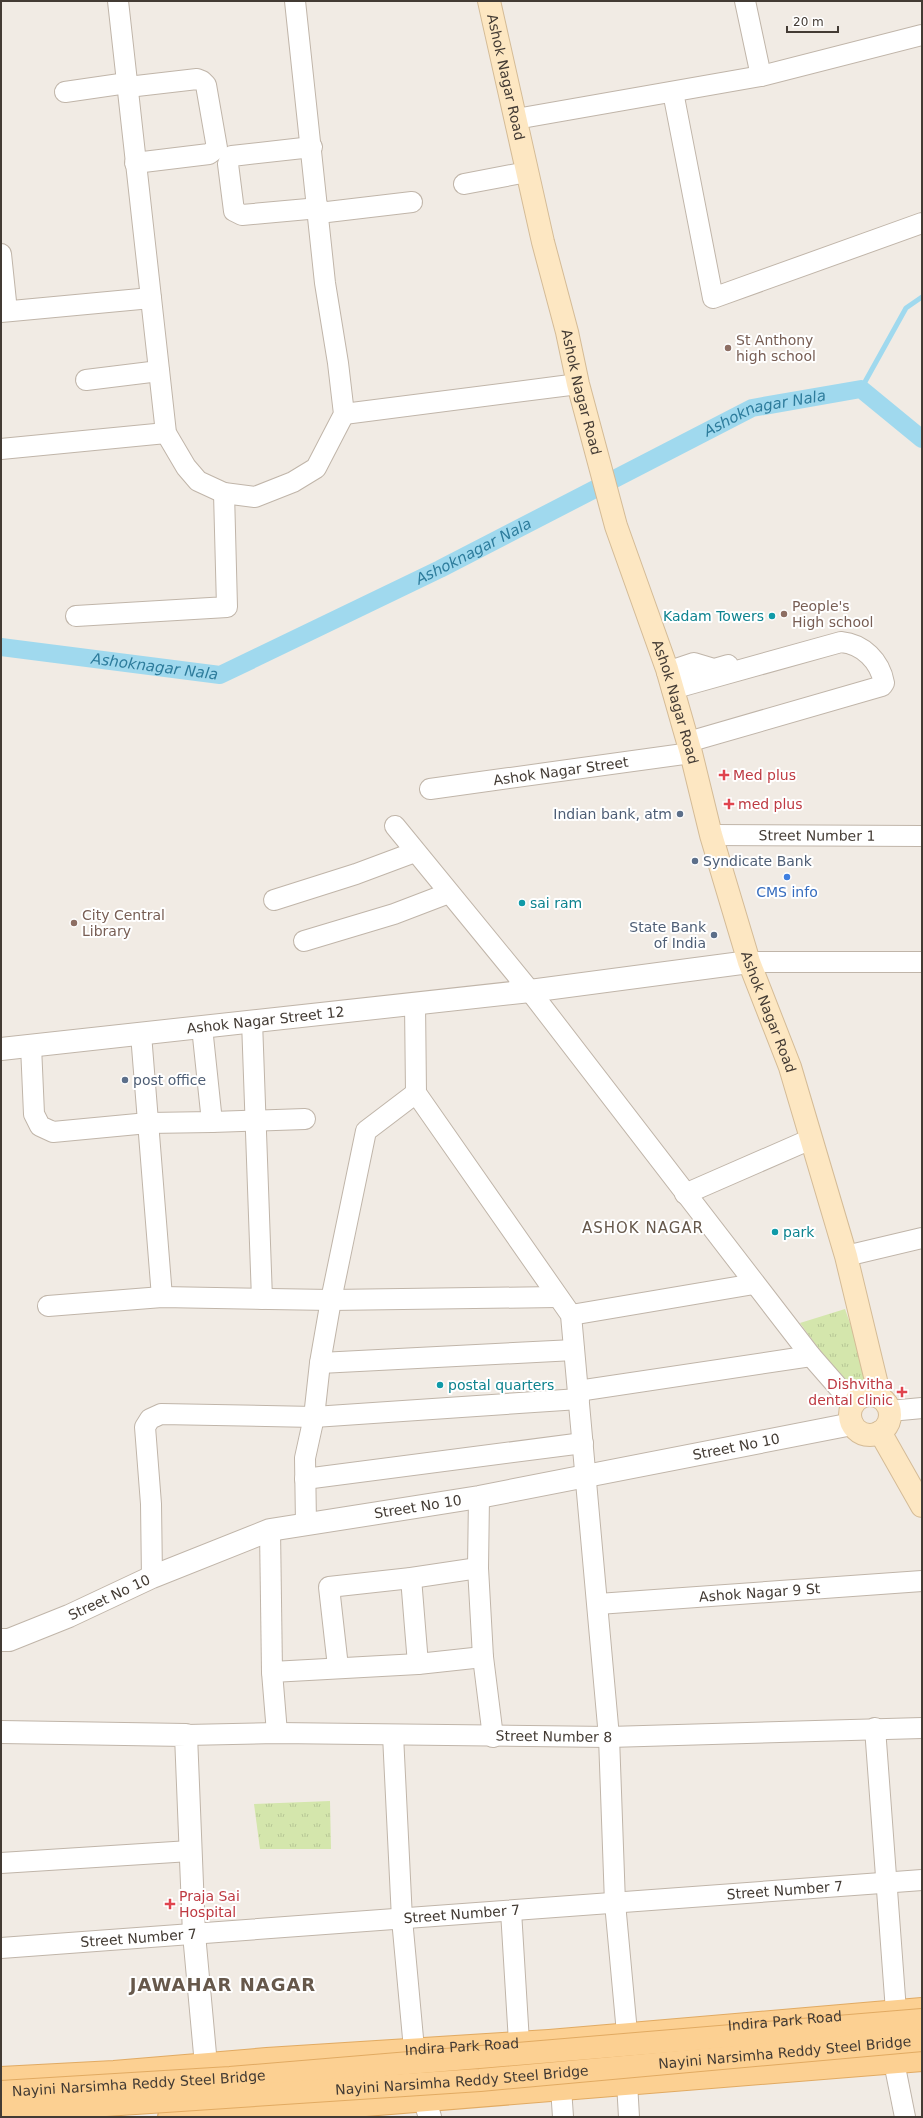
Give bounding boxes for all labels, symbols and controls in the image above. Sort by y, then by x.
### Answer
scale bar [787,8,838,34]
street label: Ashok Nagar Road [484,13,528,142]
text: 20 m [793,15,824,29]
street label: Ashok Nagar Road [559,328,605,457]
place label: St Anthony high school [736,332,816,364]
marker: St Anthony high school [723,343,733,353]
water label: Ashoknagar Nala [700,386,827,441]
water label: Ashoknagar Nala [412,514,535,589]
place label: People's High school [792,598,874,630]
place label: Kadam Towers [663,608,764,624]
marker: People's High school [779,609,789,619]
marker: Kadam Towers [767,611,777,621]
street label: Ashok Nagar Road [649,638,701,766]
water label: Ashoknagar Nala [89,650,219,684]
street label: Ashok Nagar Street [492,754,630,788]
place label: Med plus [733,767,796,783]
marker: Med plus [718,769,730,781]
place label: med plus [738,796,803,812]
marker: med plus [723,798,735,810]
place label: Indian bank, atm [553,806,672,822]
marker: Indian bank, atm [675,809,685,819]
street label: Street Number 1 [759,827,875,844]
place label: Syndicate Bank [703,853,813,869]
marker: Syndicate Bank [690,856,700,866]
marker: CMS info [782,872,792,882]
place label: CMS info [756,884,818,900]
place label: sai ram [530,895,582,911]
marker: sai ram [517,898,527,908]
place label: City Central Library [82,907,165,939]
marker: City Central Library [69,918,79,928]
place label: State Bank of India [629,919,707,951]
marker: State Bank of India [709,930,719,940]
street label: Ashok Nagar Road [738,949,799,1074]
street label: Ashok Nagar Street 12 [186,1003,345,1037]
place label: post office [133,1072,206,1088]
marker: post office [120,1075,130,1085]
district label: ASHOK NAGAR [582,1219,704,1237]
place label: park [783,1224,815,1240]
marker: park [770,1227,780,1237]
place label: Dishvitha dental clinic [808,1376,893,1408]
place label: postal quarters [448,1377,554,1393]
marker: postal quarters [435,1380,445,1390]
marker: Dishvitha dental clinic [896,1386,908,1398]
street label: Street No 10 [691,1430,781,1463]
street label: Street No 10 [373,1492,463,1521]
street label: Street No 10 [66,1571,153,1623]
street label: Ashok Nagar 9 St [698,1580,821,1605]
street label: Street Number 8 [496,1728,612,1745]
street label: Street Number 7 [726,1878,844,1902]
place label: Praja Sai Hospital [179,1888,240,1920]
marker: Praja Sai Hospital [164,1898,176,1910]
street label: Street Number 7 [403,1902,521,1926]
street label: Street Number 7 [80,1926,197,1950]
district label: JAWAHAR NAGAR [128,1974,316,1995]
street label: Indira Park Road [727,2008,843,2034]
street label: Nayini Narsimha Reddy Steel Bridge [657,2033,912,2072]
street label: Indira Park Road [404,2035,520,2058]
street label: Nayini Narsimha Reddy Steel Bridge [335,2062,589,2098]
street label: Nayini Narsimha Reddy Steel Bridge [11,2067,266,2099]

